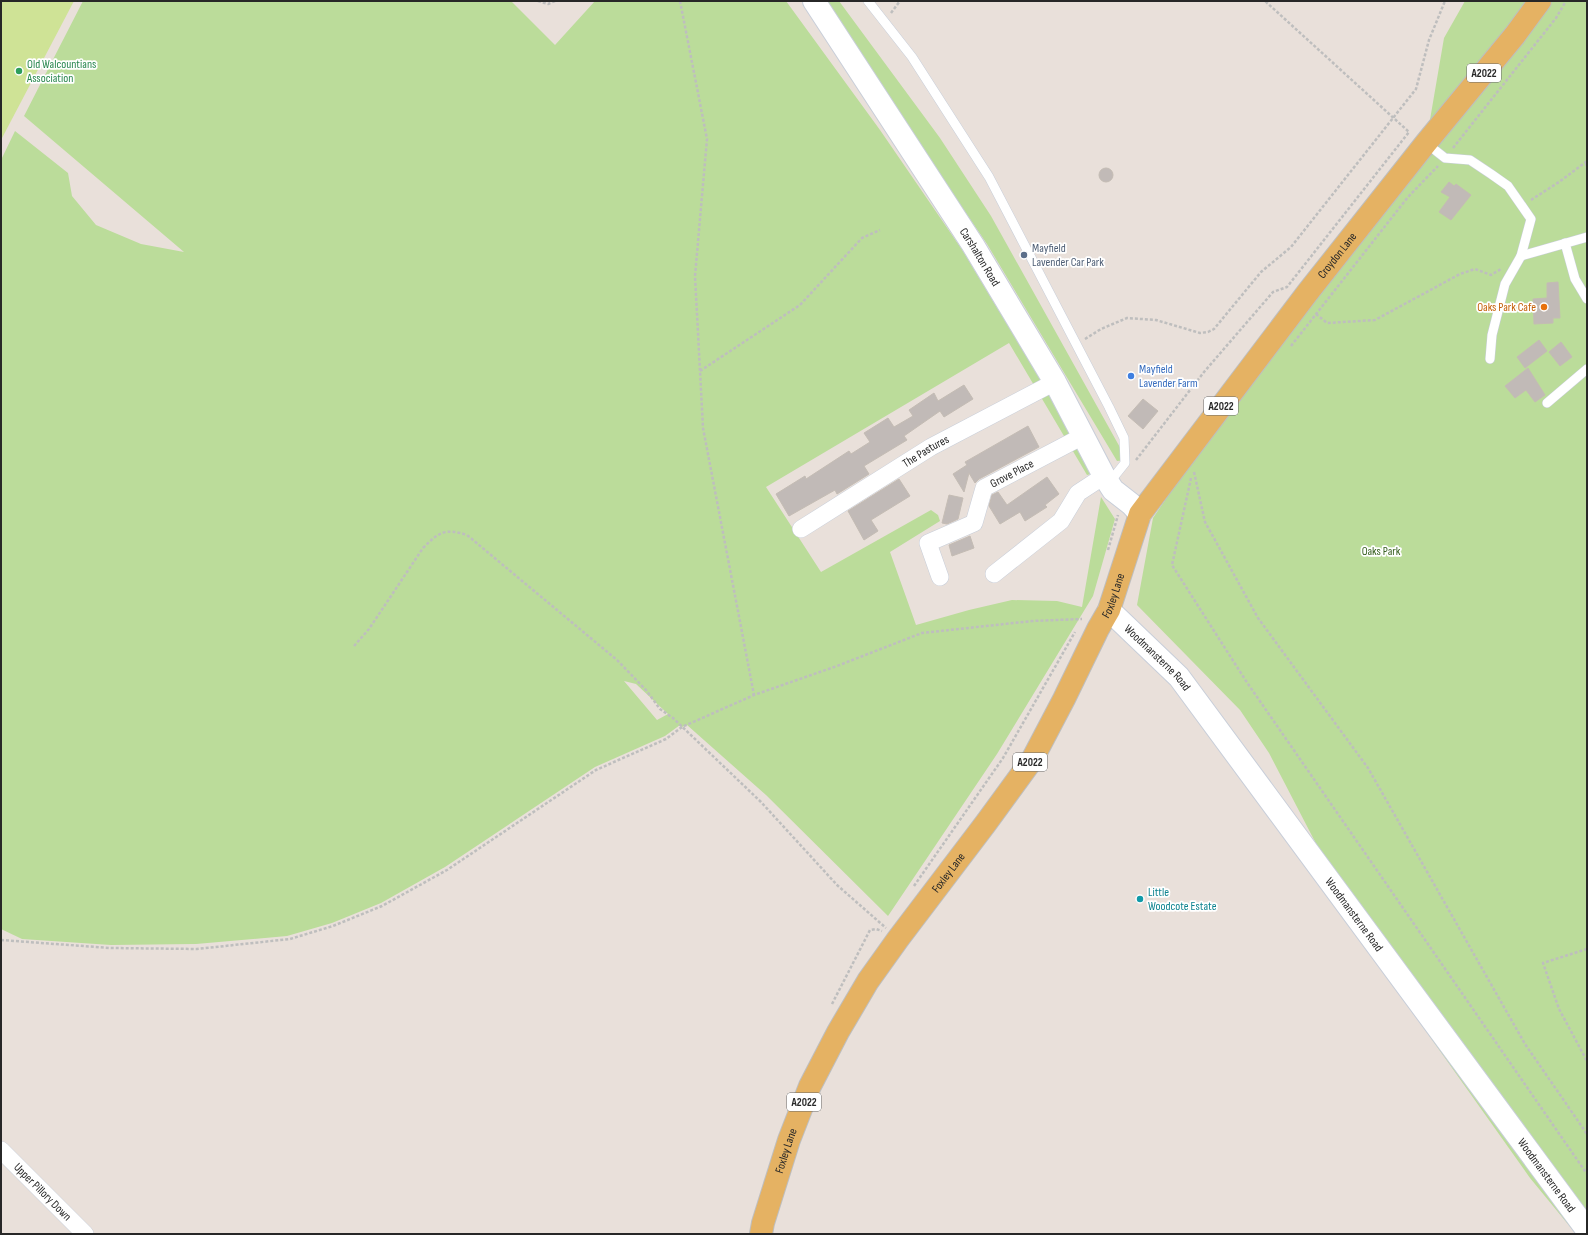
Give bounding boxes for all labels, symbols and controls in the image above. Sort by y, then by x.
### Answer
place label: Old Walcountians Association [26,57,96,86]
road number: A2022 [1467,64,1501,82]
marker: Old Walcountians Association [14,66,24,76]
street label: Carshalton Road [956,225,1003,289]
street label: Croydon Lane [1315,229,1360,282]
place label: Mayfield Lavender Car Park [1032,241,1104,270]
marker: Mayfield Lavender Car Park [1019,250,1029,260]
place label: Oaks Park Cafe [1477,300,1536,315]
marker: Oaks Park Cafe [1539,302,1549,312]
place label: Mayfield Lavender Farm [1139,362,1198,391]
marker: Mayfield Lavender Farm [1126,371,1136,381]
road number: A2022 [1204,397,1238,415]
street label: The Pastures [900,432,952,471]
street label: Grove Place [988,456,1036,491]
park label: Oaks Park [1362,544,1401,559]
street label: Foxley Lane [1099,571,1128,621]
street label: Woodmansterne Road [1121,621,1194,694]
road number: A2022 [1013,753,1047,771]
street label: Foxley Lane [929,850,969,896]
street label: Woodmansterne Road [1322,875,1386,955]
place label: Little Woodcote Estate [1148,885,1217,914]
marker: Little Woodcote Estate [1135,894,1145,904]
road number: A2022 [787,1093,821,1111]
street label: Foxley Lane [772,1126,801,1175]
street label: Woodmansterne Road [1514,1136,1578,1215]
street label: Upper Pillory Down [10,1160,74,1224]

